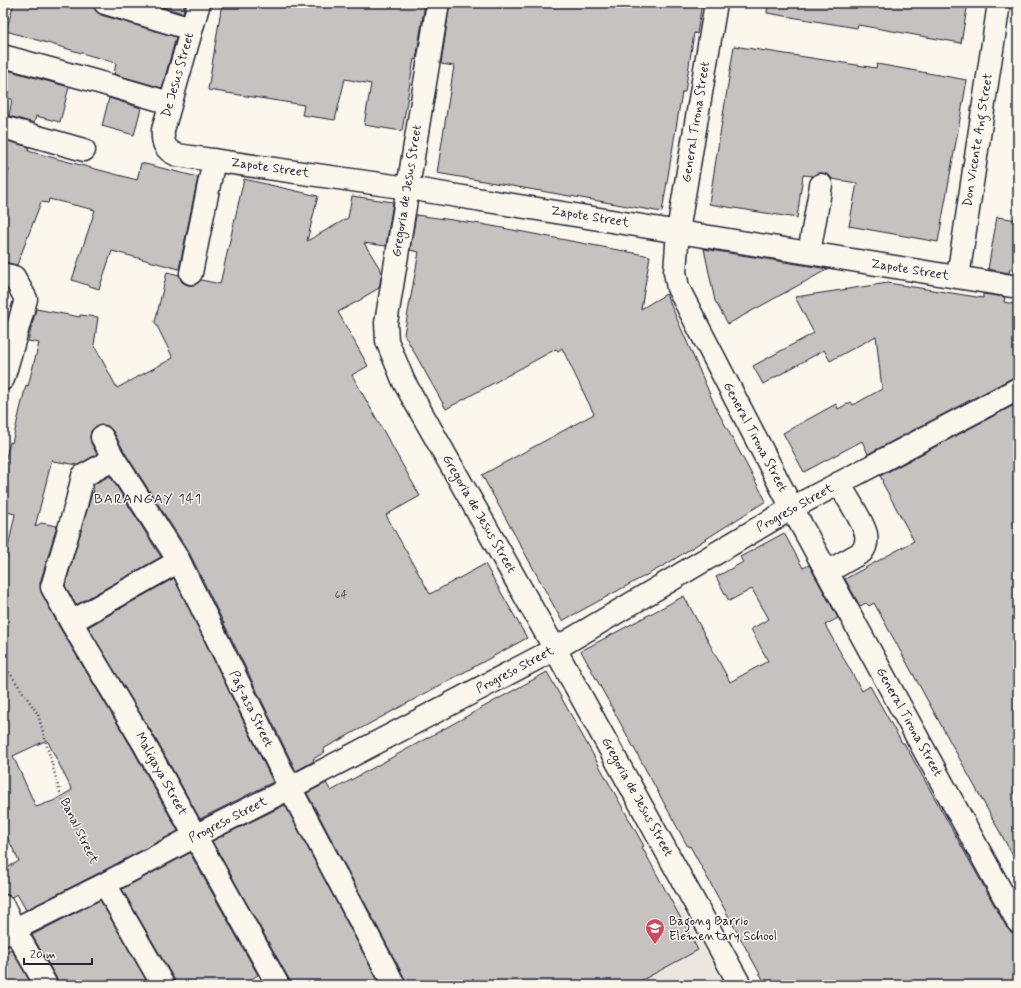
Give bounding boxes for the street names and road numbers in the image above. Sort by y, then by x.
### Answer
street label: De Jesus Street [158,31,198,119]
street label: General Tirona Street [678,60,714,184]
street label: Don Vicente Ang Street [959,72,999,208]
street label: Gregoria de Jesus Street [388,124,427,259]
street label: Zapote Street [230,154,311,182]
street label: Zapote Street [550,202,631,232]
street label: Zapote Street [870,255,951,285]
street label: General Tirona Street [719,379,791,495]
street label: Gregoria de Jesus Street [437,452,520,577]
street label: Progreso Street [753,480,837,536]
street label: Progreso Street [473,642,557,698]
street label: General Tirona Street [872,664,946,780]
street label: Pag-asa Street [223,668,277,751]
street label: Maligaya Street [131,729,191,819]
street label: Gregoria de Jesus Street [596,734,677,860]
street label: Progreso Street [186,793,270,847]
street label: Banal Street [56,795,102,867]

